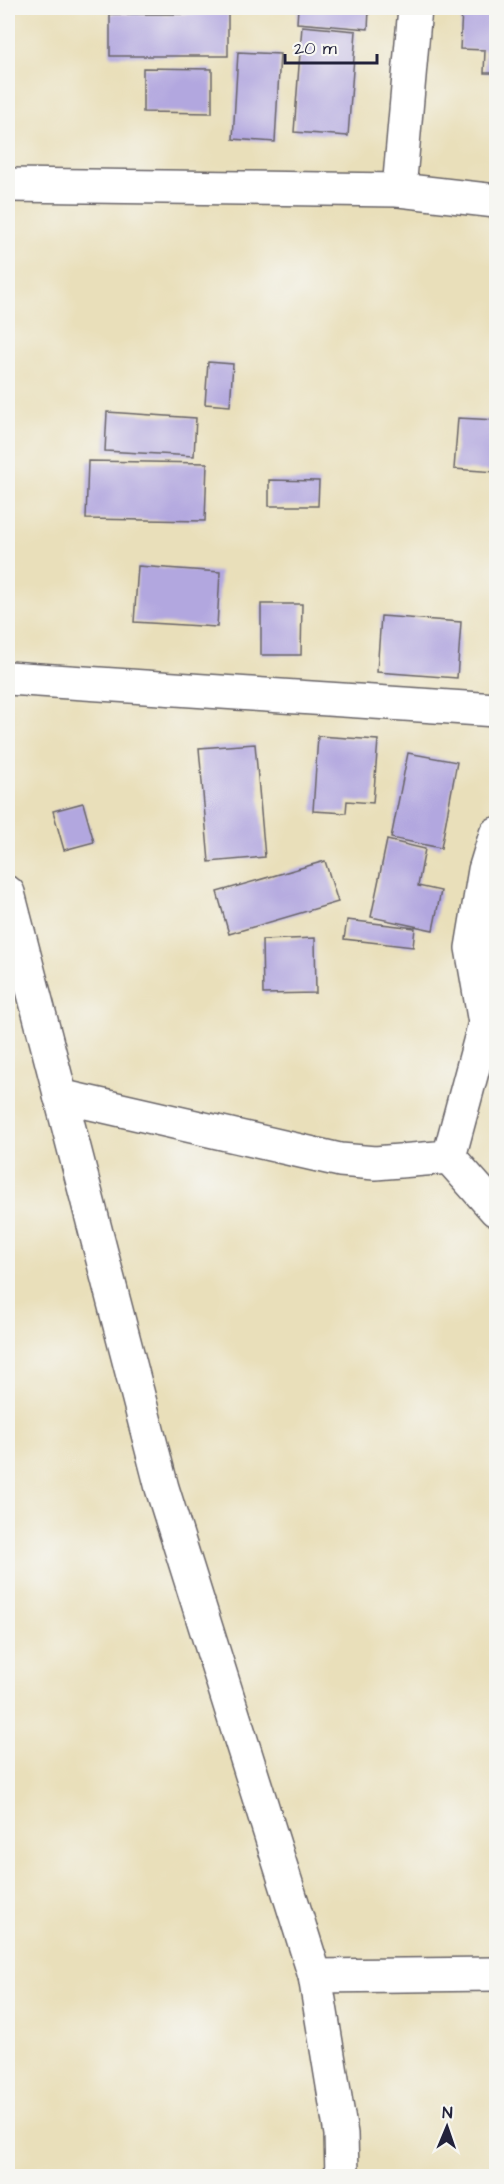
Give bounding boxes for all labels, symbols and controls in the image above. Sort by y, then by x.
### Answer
scale bar [285,27,376,65]
text: 20 m [294,36,337,61]
north arrow [417,2097,477,2157]
text: N [442,2102,453,2124]

